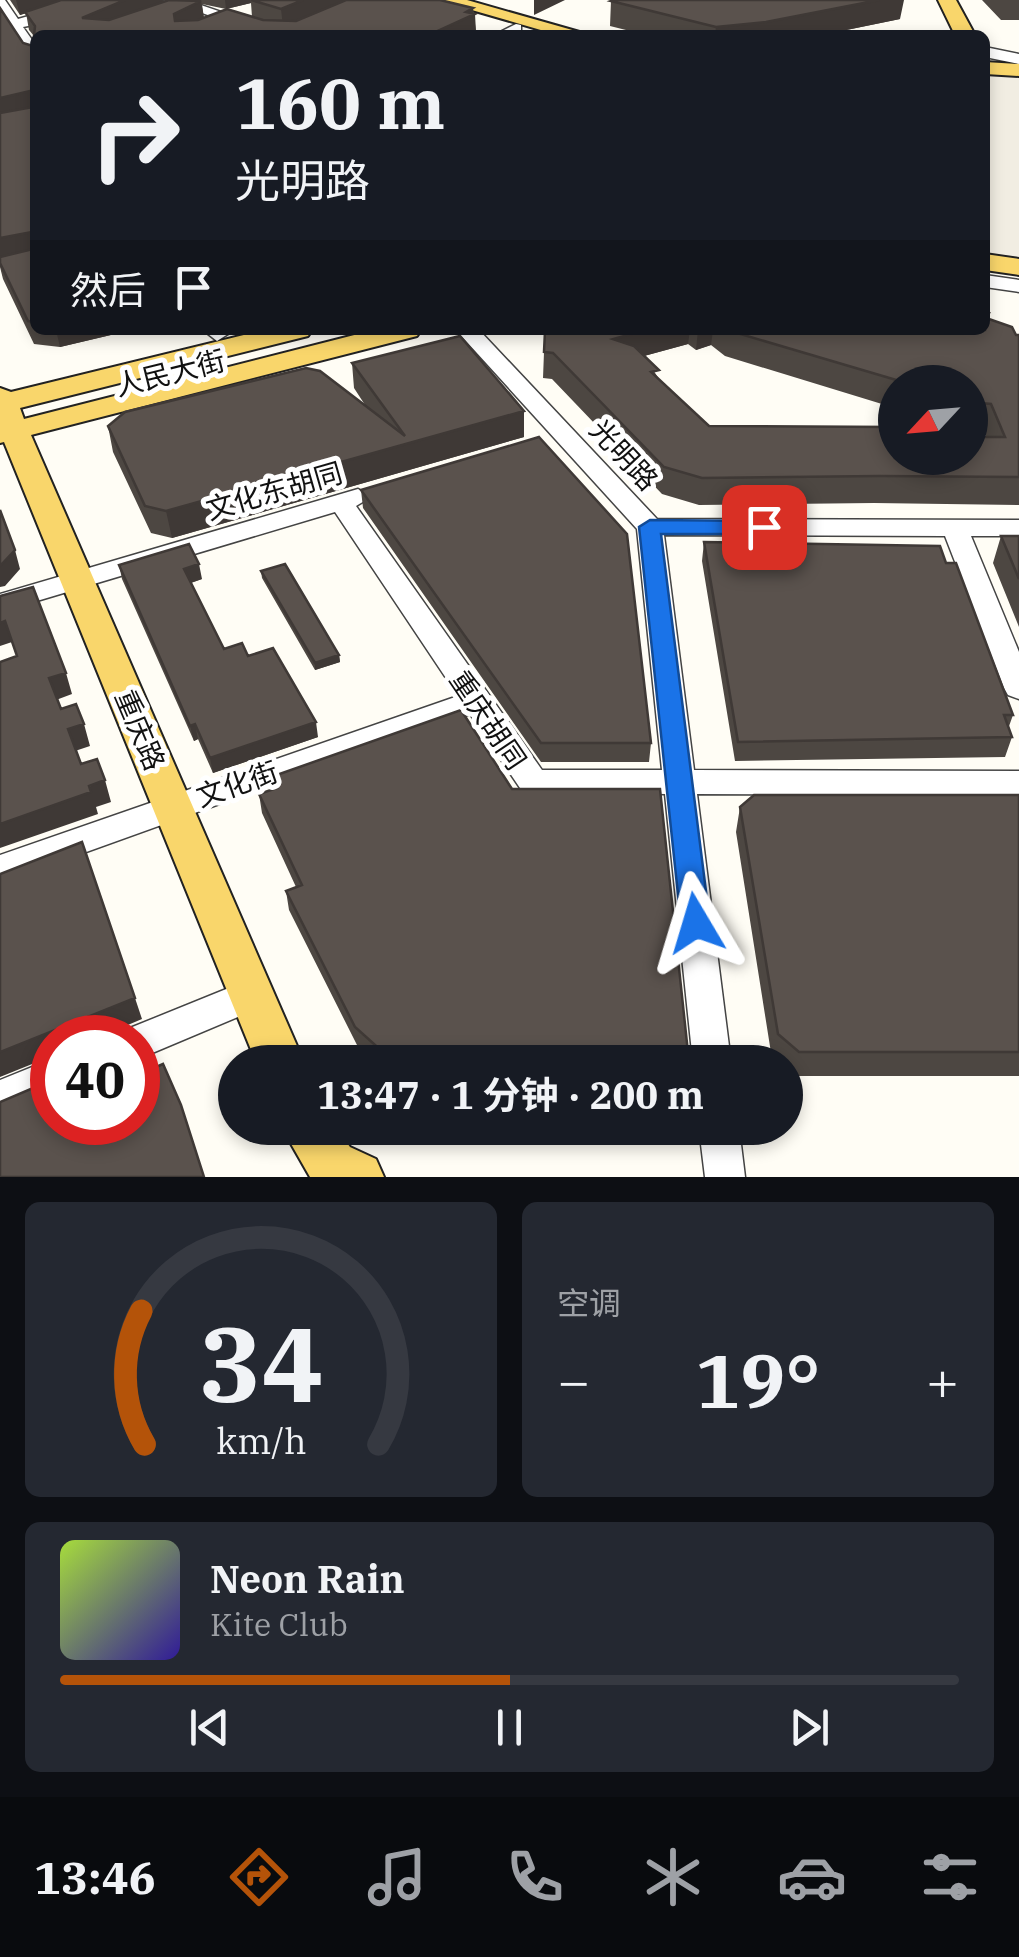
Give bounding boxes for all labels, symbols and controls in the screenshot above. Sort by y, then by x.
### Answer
text: 160 m [235,57,445,148]
icon: right [70,70,200,200]
text: 光明路 [235,151,370,209]
icon: arrive [166,260,221,315]
text: 然后 [70,265,146,314]
street label: 人民大街 [111,341,229,404]
north arrow [878,365,988,475]
map controls [878,365,988,475]
street label: 光明路 [582,411,667,498]
street label: 文化东胡同 [201,453,346,528]
pin [722,485,807,570]
icon: arrive [737,500,792,555]
street label: 重庆胡同 [442,663,535,776]
street label: 重庆路 [107,684,174,776]
street label: 文化街 [191,752,283,815]
position arrow [644,871,748,975]
speed limit sign: 40 [30,1015,160,1145]
text: 13:47 · 1 分钟 · 200 m [317,1070,704,1119]
text: 空调 [557,1282,621,1324]
text: 34 [199,1295,323,1431]
text: 19° [695,1331,821,1429]
text: − [557,1345,590,1416]
text: + [926,1345,959,1416]
text: km/h [216,1417,306,1464]
text: Neon Rain [210,1554,405,1603]
text: Kite Club [210,1603,348,1645]
icon: previous [182,1700,237,1755]
icon: pause [482,1700,537,1755]
icon: next [782,1700,837,1755]
icon: directions [224,1842,294,1912]
icon: music [362,1842,432,1912]
icon: phone [500,1842,570,1912]
icon: climate [638,1842,708,1912]
icon: car [777,1842,847,1912]
icon: filters [915,1842,985,1912]
text: 13:46 [34,1848,156,1906]

